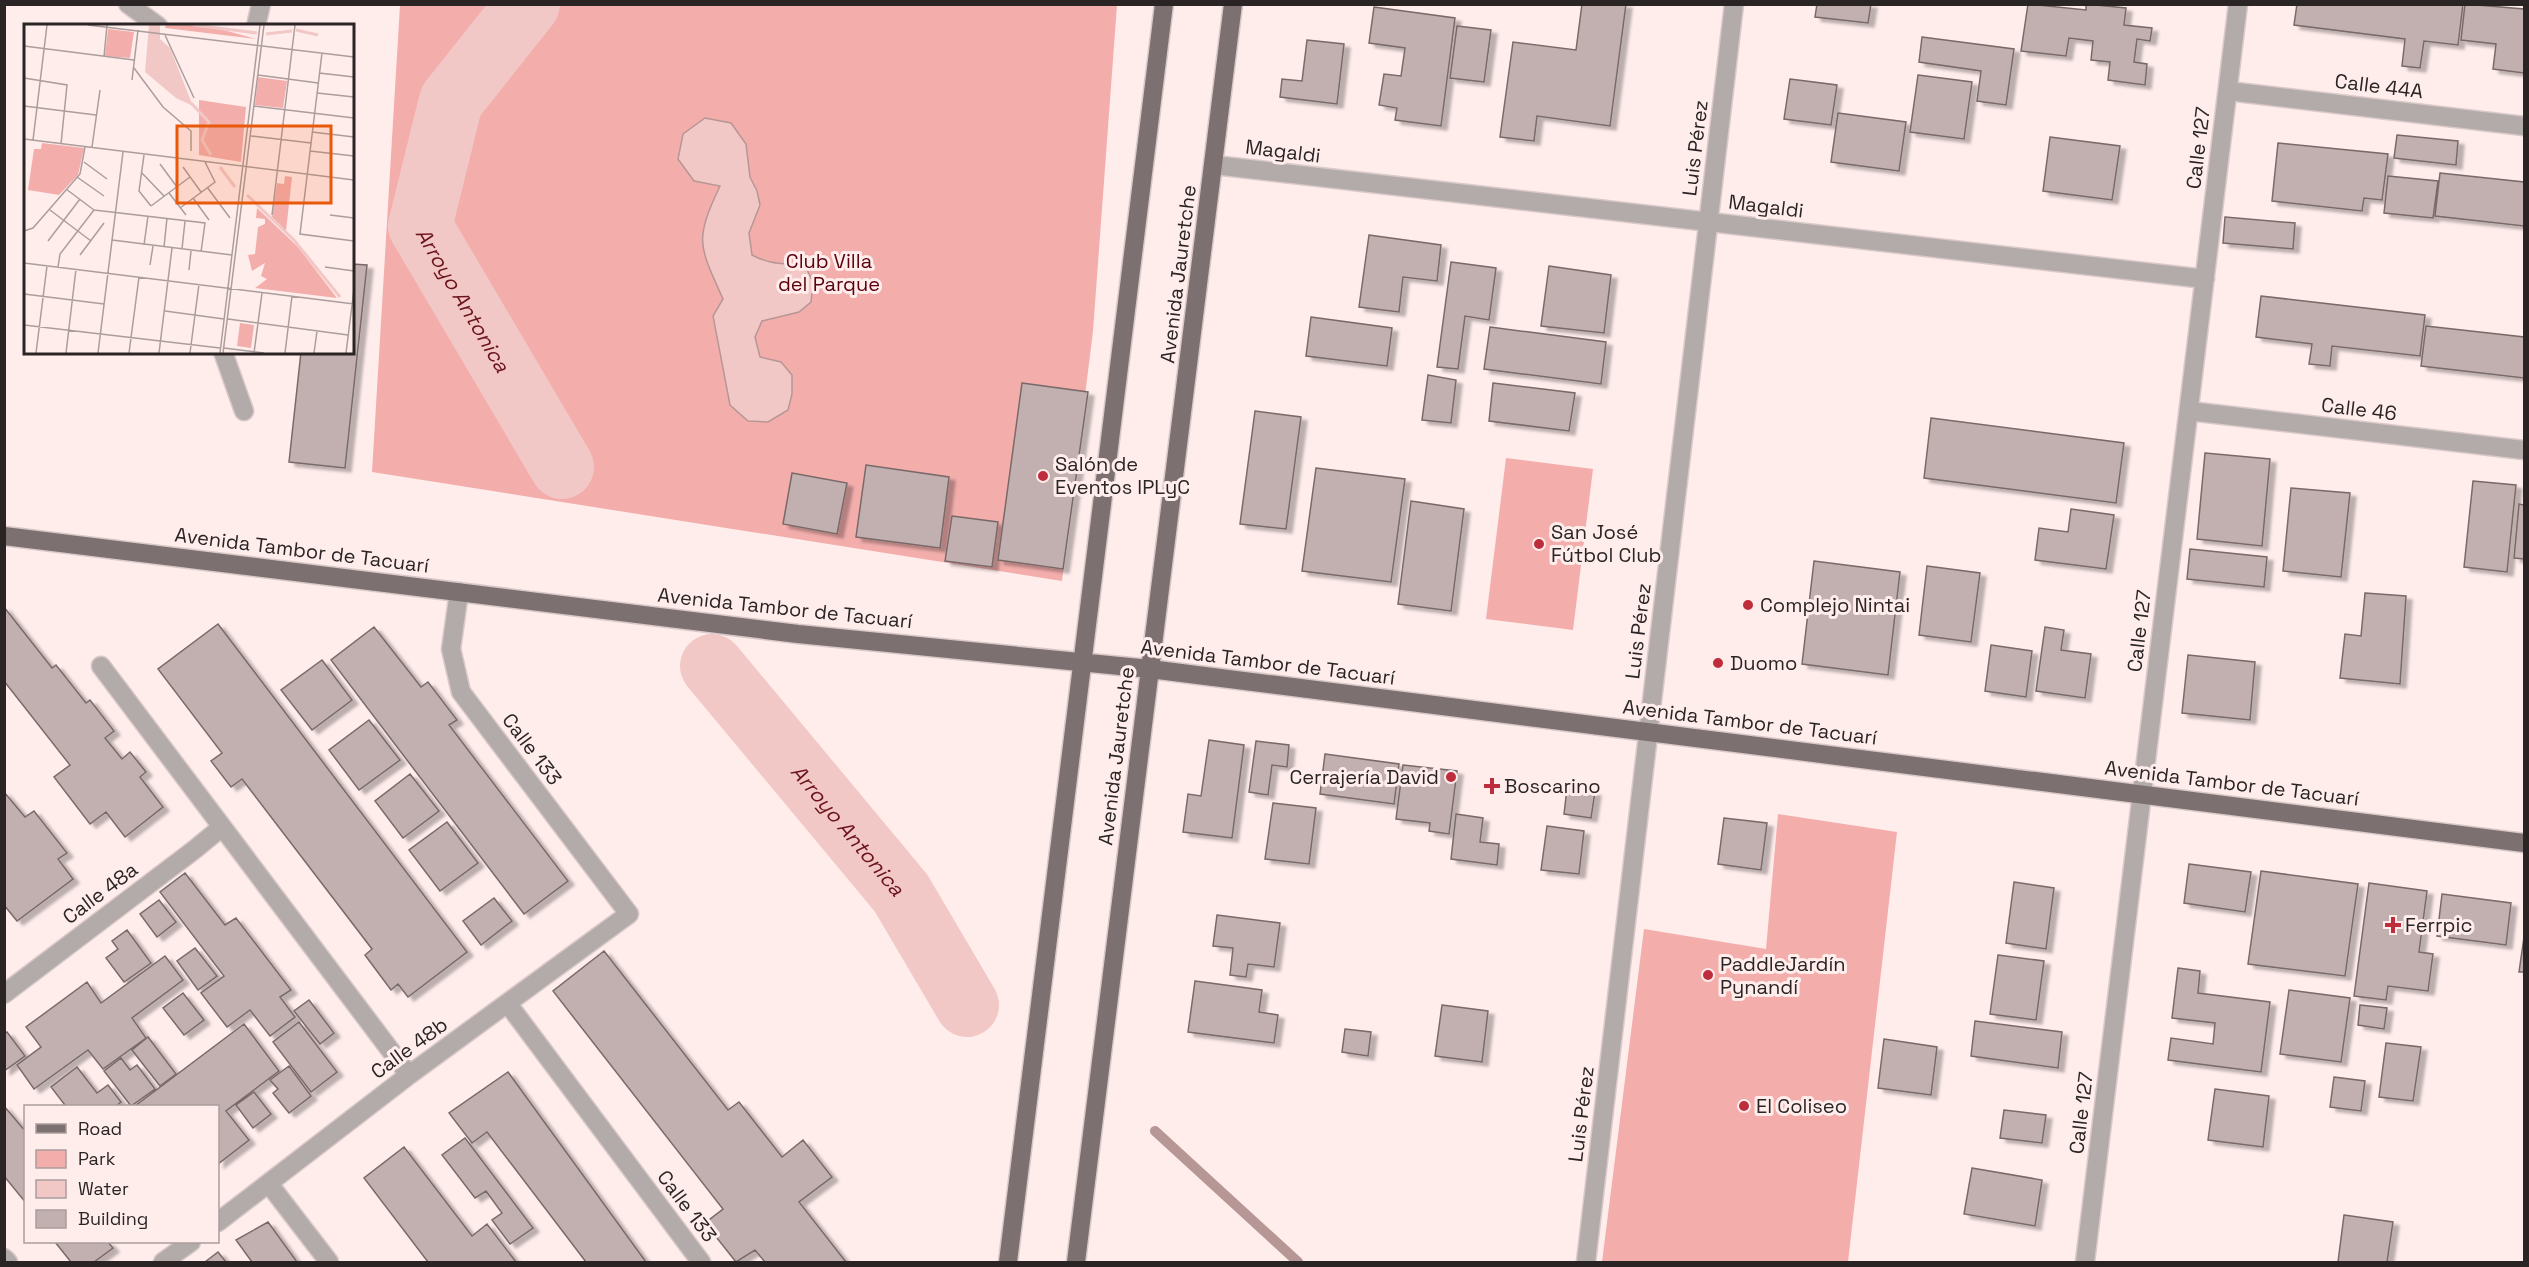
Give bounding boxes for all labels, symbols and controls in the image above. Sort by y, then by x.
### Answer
inset map [24,24,354,354]
street label: Calle 44A [2333,68,2425,104]
street label: Luis Pérez [1676,99,1714,197]
street label: Calle 127 [2180,105,2216,191]
street label: Magaldi [1244,133,1322,169]
street label: Avenida Jauretche [1154,183,1202,365]
street label: Magaldi [1727,188,1805,224]
water label: Arroyo Antonica [410,222,517,378]
park label: Club Villa del Parque [778,248,880,297]
street label: Calle 46 [2320,391,2398,427]
place label: Salón de Eventos IPLyC [1055,451,1190,500]
marker: Salón de Eventos IPLyC [1036,469,1050,483]
place label: San José Fútbol Club [1551,519,1661,568]
street label: Avenida Tambor de Tacuarí [173,521,431,579]
marker: San José Fútbol Club [1532,537,1546,551]
street label: Avenida Tambor de Tacuarí [656,582,914,634]
street label: Luis Pérez [1619,582,1657,680]
street label: Calle 127 [2121,588,2157,674]
place label: Complejo Nintai [1760,592,1910,618]
marker: Complejo Nintai [1741,598,1755,612]
street label: Avenida Tambor de Tacuarí [1139,633,1397,691]
place label: Duomo [1730,650,1797,676]
marker: Duomo [1711,656,1725,670]
street label: Avenida Jauretche [1092,665,1140,847]
street label: Avenida Tambor de Tacuarí [1621,693,1879,751]
street label: Calle 133 [496,708,568,790]
street label: Avenida Tambor de Tacuarí [2103,754,2361,812]
water label: Arroyo Antonica [786,758,912,902]
place label: Cerrajería David [1289,764,1439,790]
marker: Cerrajería David [1444,770,1458,784]
place label: Boscarino [1504,773,1601,799]
marker: Boscarino [1485,779,1499,793]
street label: Calle 48a [57,856,143,930]
place label: Ferrpic [2405,912,2472,938]
marker: Ferrpic [2386,918,2400,932]
place label: PaddleJardín Pynandí [1720,951,1846,1000]
marker: PaddleJardín Pynandí [1701,968,1715,982]
street label: Calle 48b [365,1011,453,1085]
street label: Luis Pérez [1562,1065,1600,1163]
street label: Calle 127 [2063,1070,2099,1156]
place label: El Coliseo [1756,1093,1847,1119]
marker: El Coliseo [1737,1099,1751,1113]
legend [24,1105,219,1243]
text: Road [78,1117,122,1140]
text: Park [78,1147,116,1170]
street label: Calle 133 [651,1165,723,1247]
text: Water [78,1177,129,1200]
text: Building [78,1207,148,1230]

